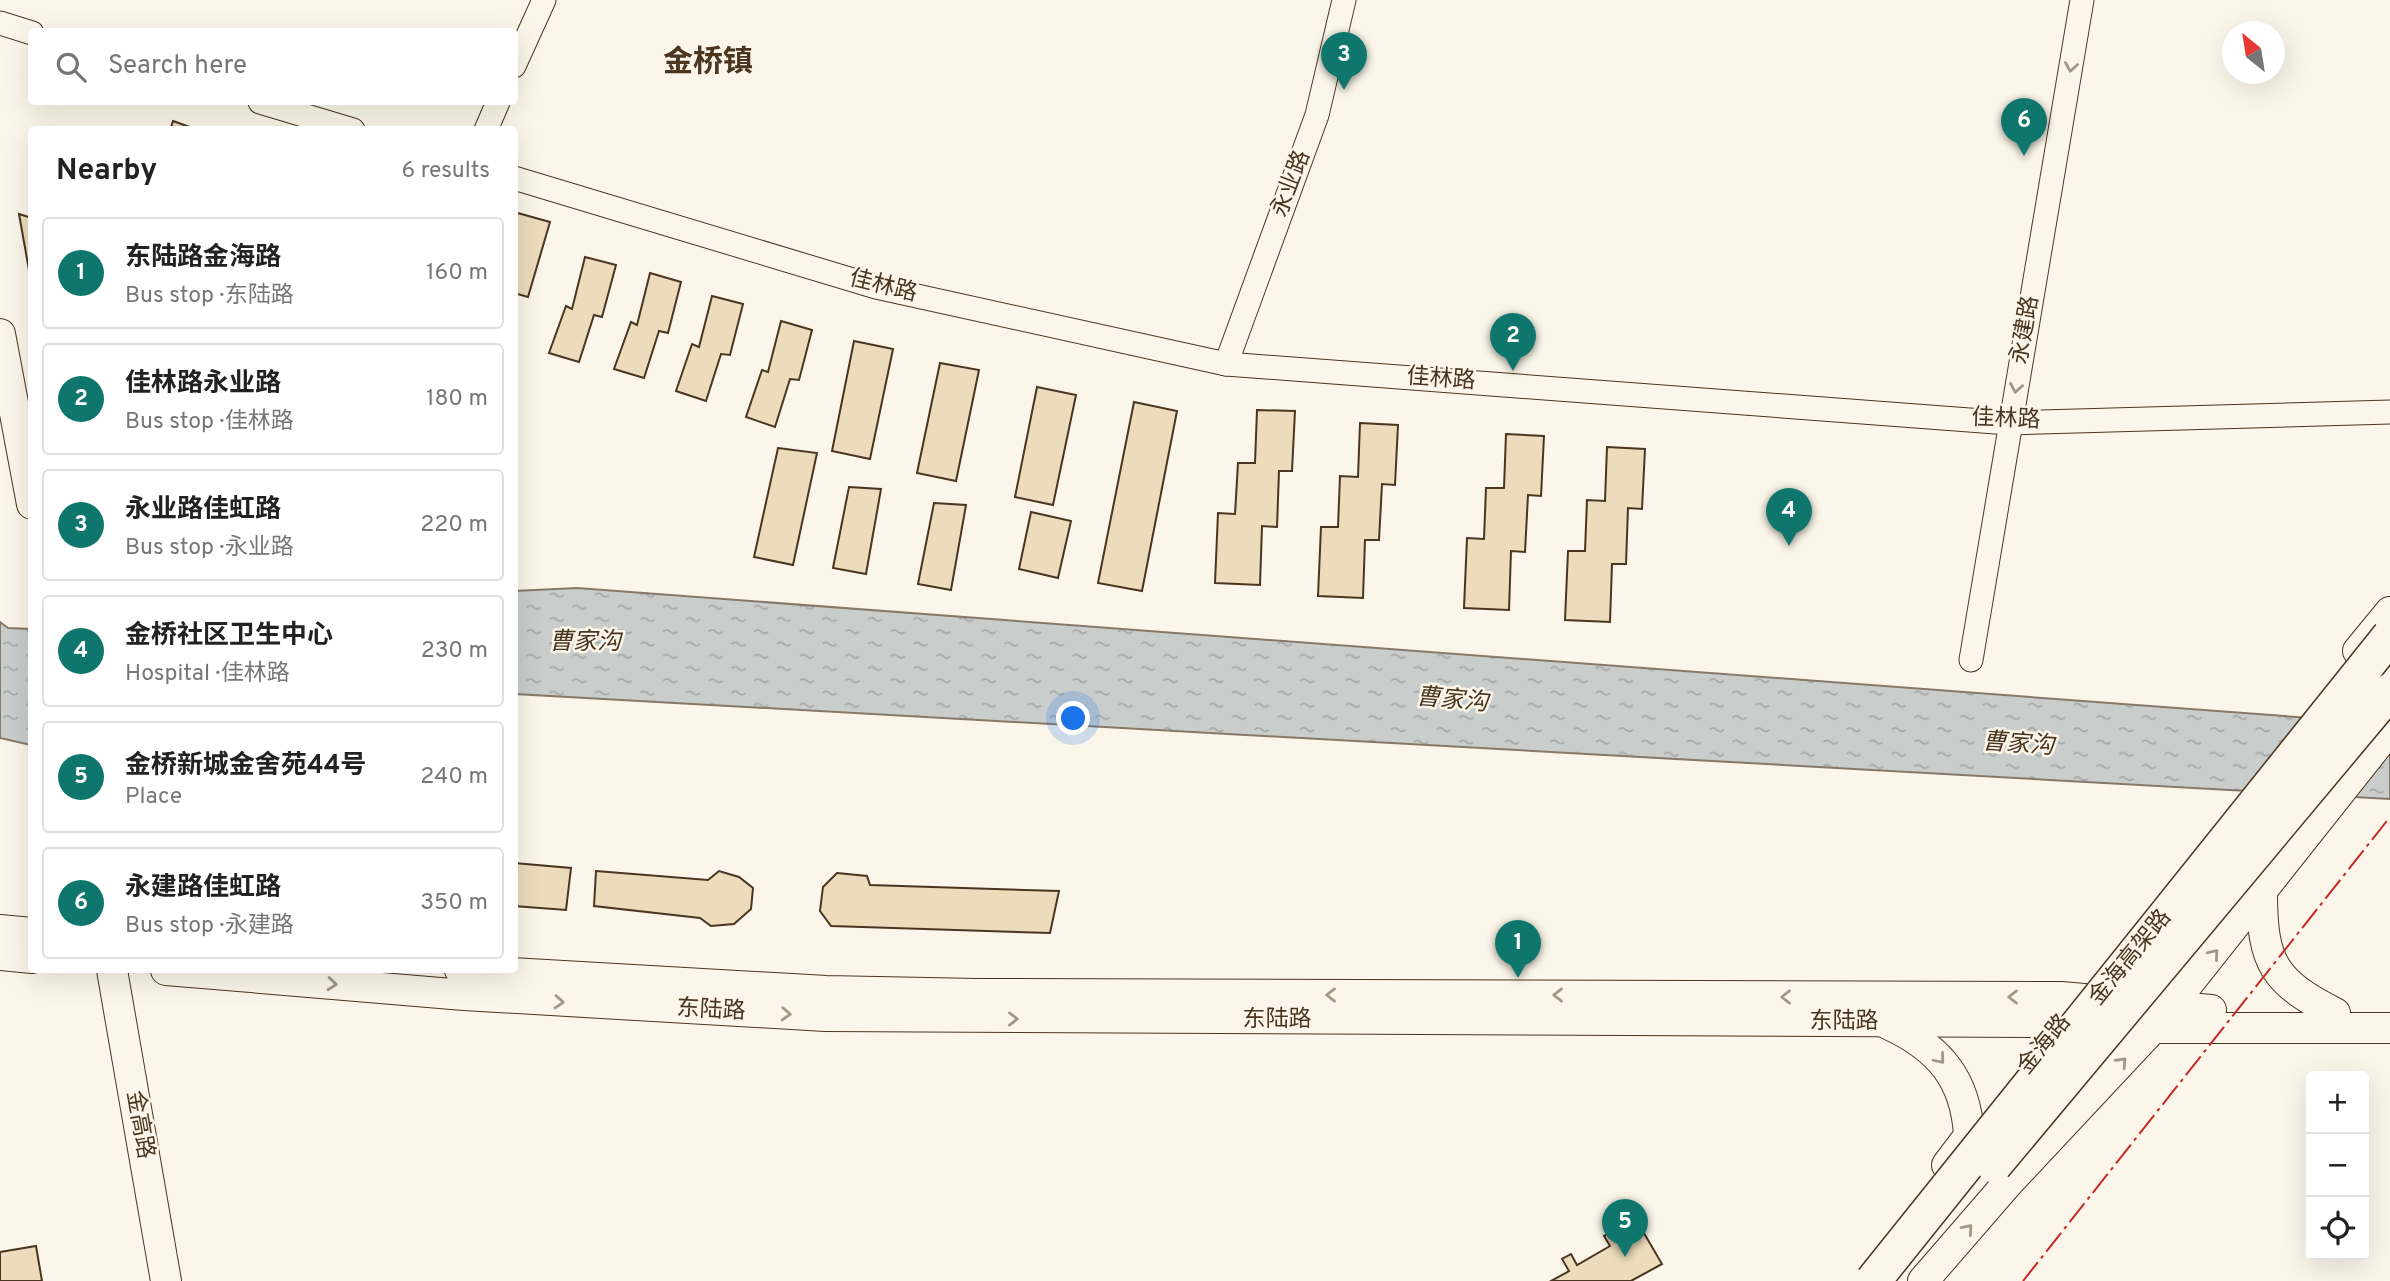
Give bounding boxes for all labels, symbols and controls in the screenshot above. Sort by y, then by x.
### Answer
north arrow [2222,21,2285,84]
search box [28,28,518,105]
pin: 3 [1321,32,1367,90]
district label: 金桥镇 [663,45,753,82]
icon: search [52,48,90,86]
text: Search here [108,50,247,83]
one-way arrow [2064,62,2079,73]
pin: 6 [2001,98,2047,156]
street label: 永业路 [1266,147,1318,221]
text: Nearby [56,153,157,190]
text: 6 results [402,157,490,186]
text: 东陆路金海路 [125,242,281,275]
text: 1 [76,259,86,288]
text: 160 m [426,259,488,288]
street label: 佳林路 [846,265,920,309]
text: Bus stop · 东陆路 [125,282,294,311]
street label: 永建路 [2006,294,2046,366]
pin: 2 [1490,313,1536,371]
street label: 佳林路 [1406,363,1476,397]
text: 佳林路永业路 [125,368,281,401]
one-way arrow [2009,382,2024,394]
text: 2 [74,385,88,414]
text: 180 m [426,385,488,414]
street label: 佳林路 [1971,404,2041,436]
text: Bus stop · 佳林路 [125,408,294,437]
pin: 4 [1766,488,1812,546]
text: 永业路佳虹路 [125,494,281,527]
text: 3 [74,511,88,540]
text: 220 m [420,511,488,540]
text: Bus stop · 永业路 [125,534,294,563]
text: 金桥社区卫生中心 [125,620,333,653]
water label: 曹家沟 [549,628,624,658]
text: 4 [74,637,88,666]
text: 230 m [421,637,488,666]
text: Hospital · 佳林路 [125,660,290,689]
water label: 曹家沟 [1415,683,1492,719]
your location [1056,701,1090,735]
water label: 曹家沟 [1981,728,2058,763]
text: 金桥新城金舍苑44号 [125,750,366,783]
text: 5 [74,763,88,792]
text: 240 m [420,763,488,792]
text: Place [125,783,182,812]
text: 永建路佳虹路 [125,872,281,905]
text: 6 [74,889,88,918]
text: 350 m [420,889,488,918]
street label: 金海高架路 [2084,904,2178,1012]
text: Bus stop · 永建路 [125,912,294,941]
pin: 1 [1495,920,1541,978]
one-way arrow [2206,949,2218,962]
one-way arrow [327,976,338,991]
one-way arrow [1325,987,1335,1003]
one-way arrow [1552,988,1563,1003]
one-way arrow [1780,989,1791,1004]
one-way arrow [2007,989,2018,1005]
one-way arrow [554,994,565,1009]
street label: 东陆路 [676,995,746,1027]
street label: 东陆路 [1243,1006,1312,1035]
one-way arrow [781,1007,792,1022]
street label: 东陆路 [1810,1008,1879,1037]
street label: 金海路 [2012,1009,2078,1081]
one-way arrow [1009,1011,1019,1027]
one-way arrow [1932,1051,1944,1064]
one-way arrow [2113,1057,2126,1070]
map controls [2306,1071,2369,1260]
button: + [2306,1071,2369,1134]
street label: 金高路 [119,1089,159,1161]
button: − [2306,1134,2369,1197]
button: locate [2306,1197,2369,1260]
pin: 5 [1602,1199,1648,1257]
one-way arrow [1960,1225,1972,1238]

